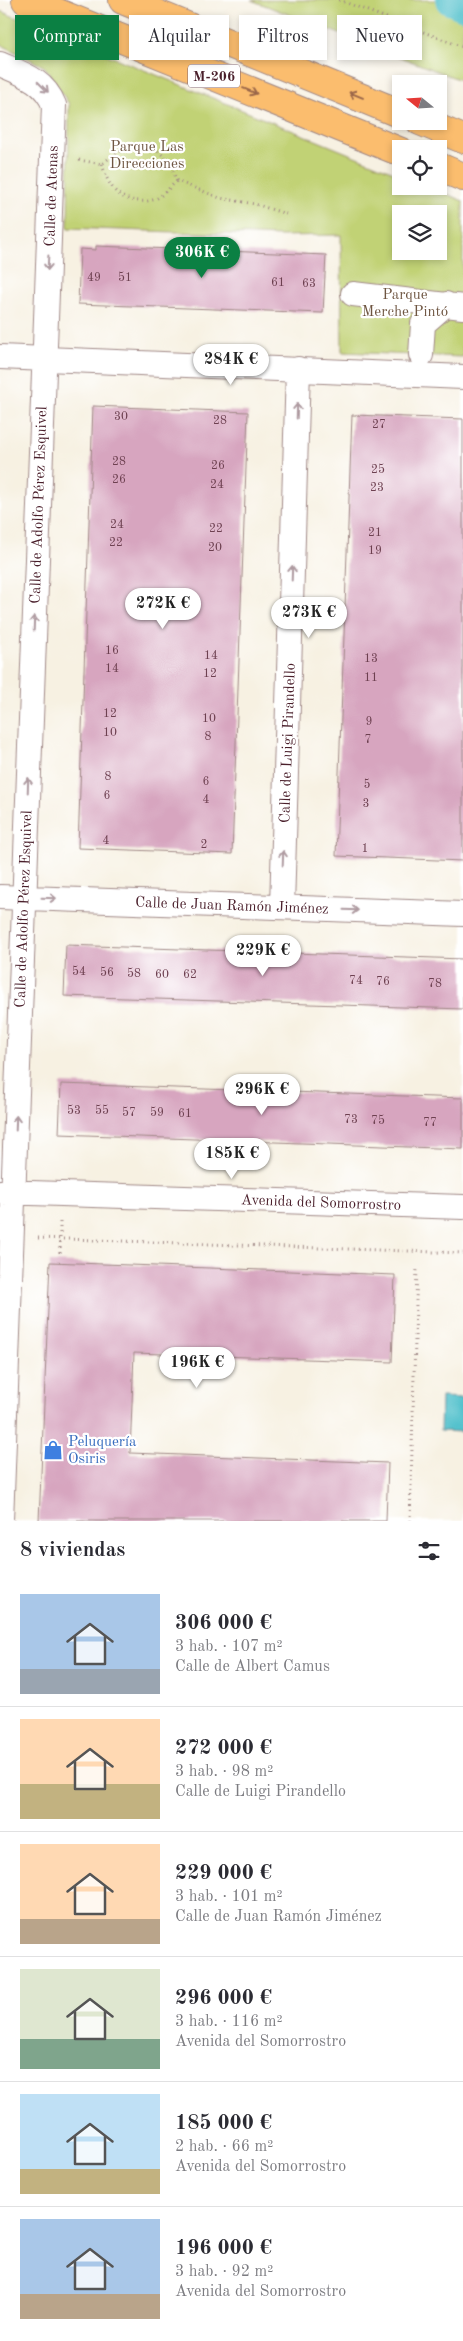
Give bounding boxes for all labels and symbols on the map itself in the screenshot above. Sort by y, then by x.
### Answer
road number: M-206 [188,64,240,88]
north arrow [392,75,448,130]
one-way arrow [36,81,49,93]
one-way arrow [242,87,257,96]
one-way arrow [349,90,364,100]
park label: Parque Las Direcciones [110,140,184,172]
street label: Calle de Atenas [43,145,62,247]
pin: 306K € [161,236,243,279]
one-way arrow [43,254,53,271]
house number: 51 [118,271,132,284]
house number: 49 [87,272,101,284]
house number: 61 [271,277,285,289]
house number: 63 [302,278,316,290]
park label: Parque Merche Pintó [362,288,448,320]
pin: 284K € [190,344,272,386]
one-way arrow [292,403,301,419]
street label: Calle de Adolfo Pérez Esquivel [29,406,50,604]
house number: 30 [114,411,128,423]
house number: 28 [213,415,227,427]
house number: 27 [372,419,386,431]
house number: 28 [112,456,126,468]
house number: 26 [211,460,225,472]
house number: 25 [371,463,385,476]
house number: 26 [112,474,126,486]
house number: 24 [210,479,224,491]
house number: 23 [370,482,384,494]
house number: 24 [110,519,124,531]
house number: 22 [209,523,223,535]
house number: 21 [368,527,382,539]
house number: 22 [109,537,123,549]
house number: 20 [208,542,222,554]
house number: 19 [368,545,382,557]
one-way arrow [287,566,297,582]
pin: 272K € [122,588,204,630]
pin: 273K € [268,596,350,639]
one-way arrow [29,615,38,631]
house number: 16 [105,645,119,657]
house number: 14 [204,650,218,662]
house number: 13 [364,653,378,665]
house number: 14 [105,663,119,675]
street label: Calle de Luigi Pirandello [278,663,299,823]
house number: 12 [203,668,217,680]
house number: 11 [364,672,378,684]
house number: 12 [103,708,117,720]
house number: 10 [202,713,216,725]
house number: 9 [366,716,372,728]
house number: 10 [103,727,117,739]
house number: 8 [205,731,212,743]
house number: 7 [365,734,371,746]
house number: 8 [105,771,112,783]
house number: 6 [203,776,210,788]
one-way arrow [23,777,32,793]
house number: 5 [364,778,371,791]
house number: 6 [104,790,111,802]
house number: 4 [203,794,210,806]
house number: 3 [363,798,369,810]
street label: Calle de Adolfo Pérez Esquivel [14,810,35,1008]
house number: 4 [103,835,110,847]
house number: 2 [201,839,207,851]
house number: 1 [362,843,368,855]
one-way arrow [279,851,288,867]
one-way arrow [40,894,56,903]
street label: Calle de Juan Ramón Jiménez [135,896,329,917]
one-way arrow [343,905,359,914]
pin: 229K € [222,934,304,977]
house number: 54 [72,965,86,978]
house number: 56 [100,966,114,979]
house number: 58 [127,967,141,980]
house number: 60 [155,969,169,981]
house number: 62 [183,969,197,981]
house number: 74 [349,975,363,987]
house number: 76 [376,976,390,988]
house number: 78 [428,978,442,990]
pin: 296K € [221,1074,303,1116]
house number: 53 [67,1104,81,1117]
house number: 55 [95,1104,109,1117]
house number: 57 [122,1106,136,1119]
house number: 59 [150,1106,164,1119]
house number: 61 [178,1108,192,1120]
house number: 73 [344,1114,358,1126]
house number: 75 [371,1114,385,1127]
one-way arrow [11,1115,20,1131]
house number: 77 [423,1117,437,1129]
pin: 185K € [191,1138,273,1180]
street label: Avenida del Somorrostro [241,1193,401,1214]
pin: 196K € [156,1346,238,1389]
place label: Peluquería Osiris [68,1435,137,1467]
shop icon: Peluquería Osiris [42,1439,64,1461]

